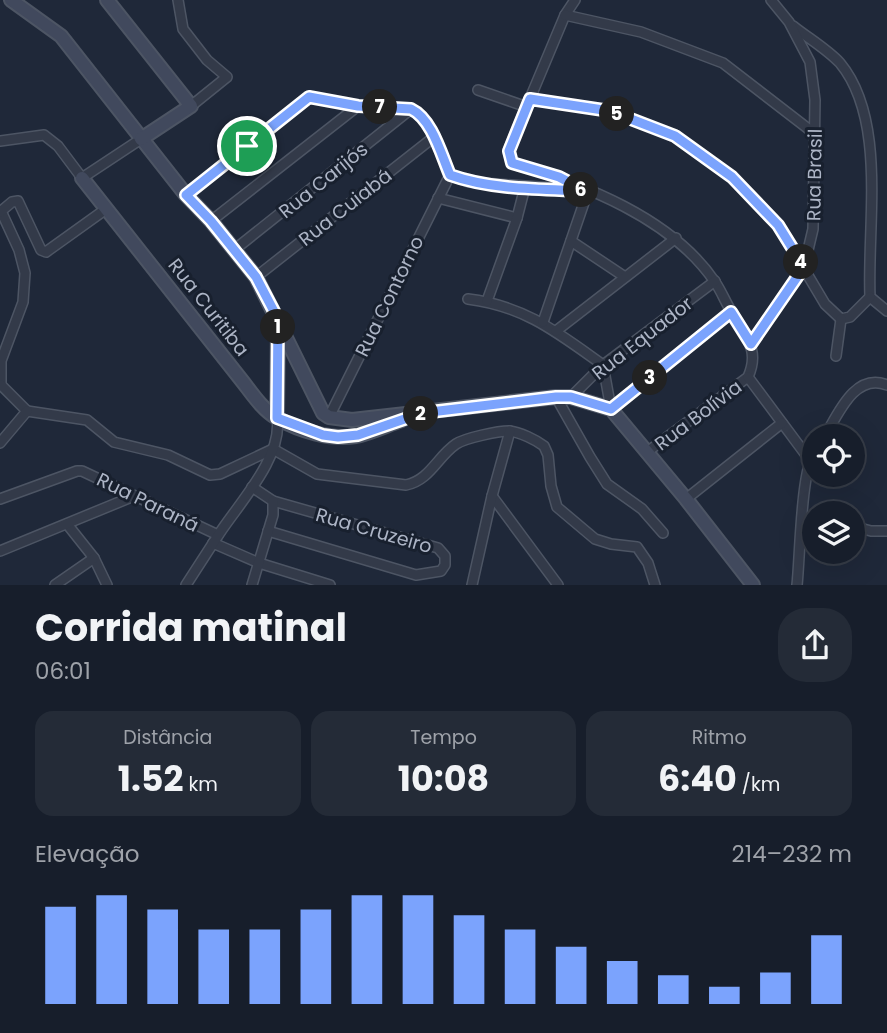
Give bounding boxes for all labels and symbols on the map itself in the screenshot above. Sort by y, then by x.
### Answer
pin: 7 [362,90,398,124]
pin: 5 [600,96,634,132]
pin [217,116,277,176]
street label: Rua Brasil [800,129,829,221]
street label: Rua Carijós [273,136,374,225]
street label: Rua Cuiabá [293,162,398,252]
pin: 6 [564,172,598,208]
street label: Rua Contorno [349,231,430,361]
pin: 4 [784,244,818,280]
street label: Rua Curitiba [162,253,255,362]
street label: Rua Equador [586,290,698,386]
pin: 1 [260,310,296,344]
pin: 3 [632,360,668,396]
street label: Rua Bolívia [649,374,748,457]
pin: 2 [404,396,438,432]
street label: Rua Paraná [92,466,203,539]
street label: Rua Cruzeiro [313,501,435,560]

